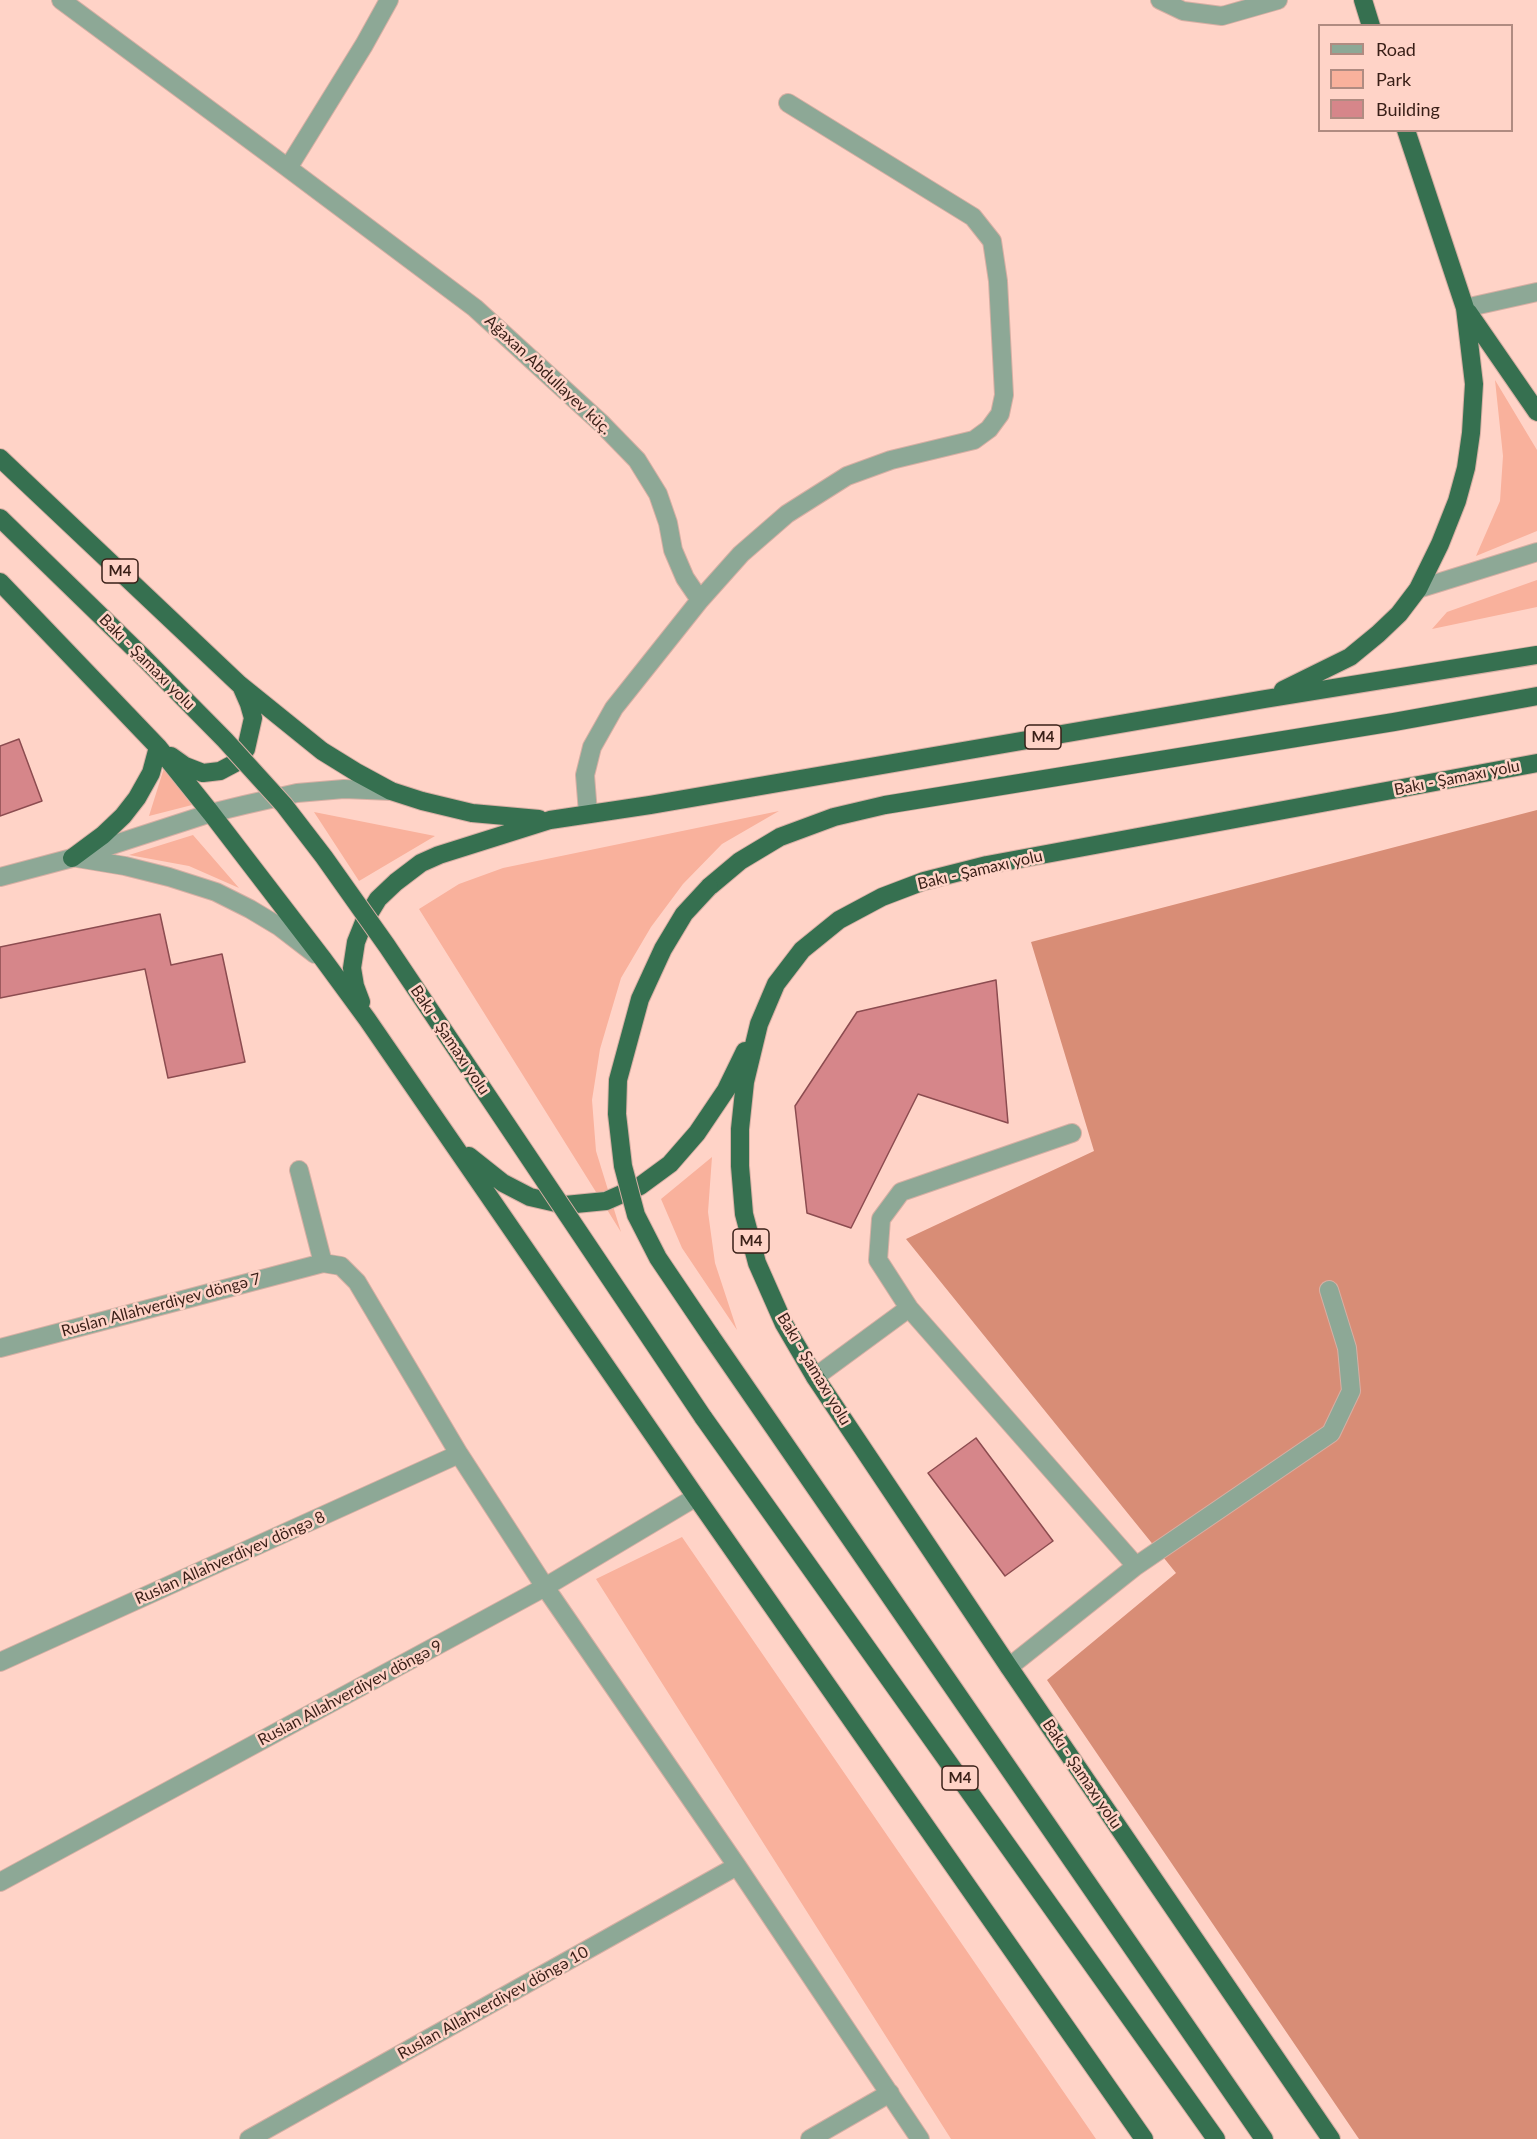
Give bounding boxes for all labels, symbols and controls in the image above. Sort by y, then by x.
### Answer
legend [1318,24,1513,132]
text: Road [1376,38,1416,60]
text: Park [1376,68,1411,90]
text: Building [1376,98,1440,120]
street label: Ağaxan Abdullayev küç. [481,311,615,439]
road number: M4 [102,559,138,583]
street label: Bakı - Şamaxı yolu [95,610,199,714]
road number: M4 [1025,725,1061,749]
street label: Bakı - Şamaxı yolu [1393,756,1521,800]
street label: Bakı - Şamaxı yolu [916,846,1044,894]
street label: Bakı - Şamaxı yolu [406,982,494,1098]
road number: M4 [733,1229,769,1253]
street label: Ruslan Allahverdiyev döngə 7 [59,1269,263,1341]
street label: Bakı - Şamaxı yolu [773,1309,855,1429]
street label: Ruslan Allahverdiyev döngə 8 [132,1507,328,1609]
street label: Ruslan Allahverdiyev döngə 9 [255,1636,445,1750]
street label: Bakı - Şamaxı yolu [1038,1716,1126,1832]
road number: M4 [942,1766,978,1790]
street label: Ruslan Allahverdiyev döngə 10 [394,1942,592,2064]

